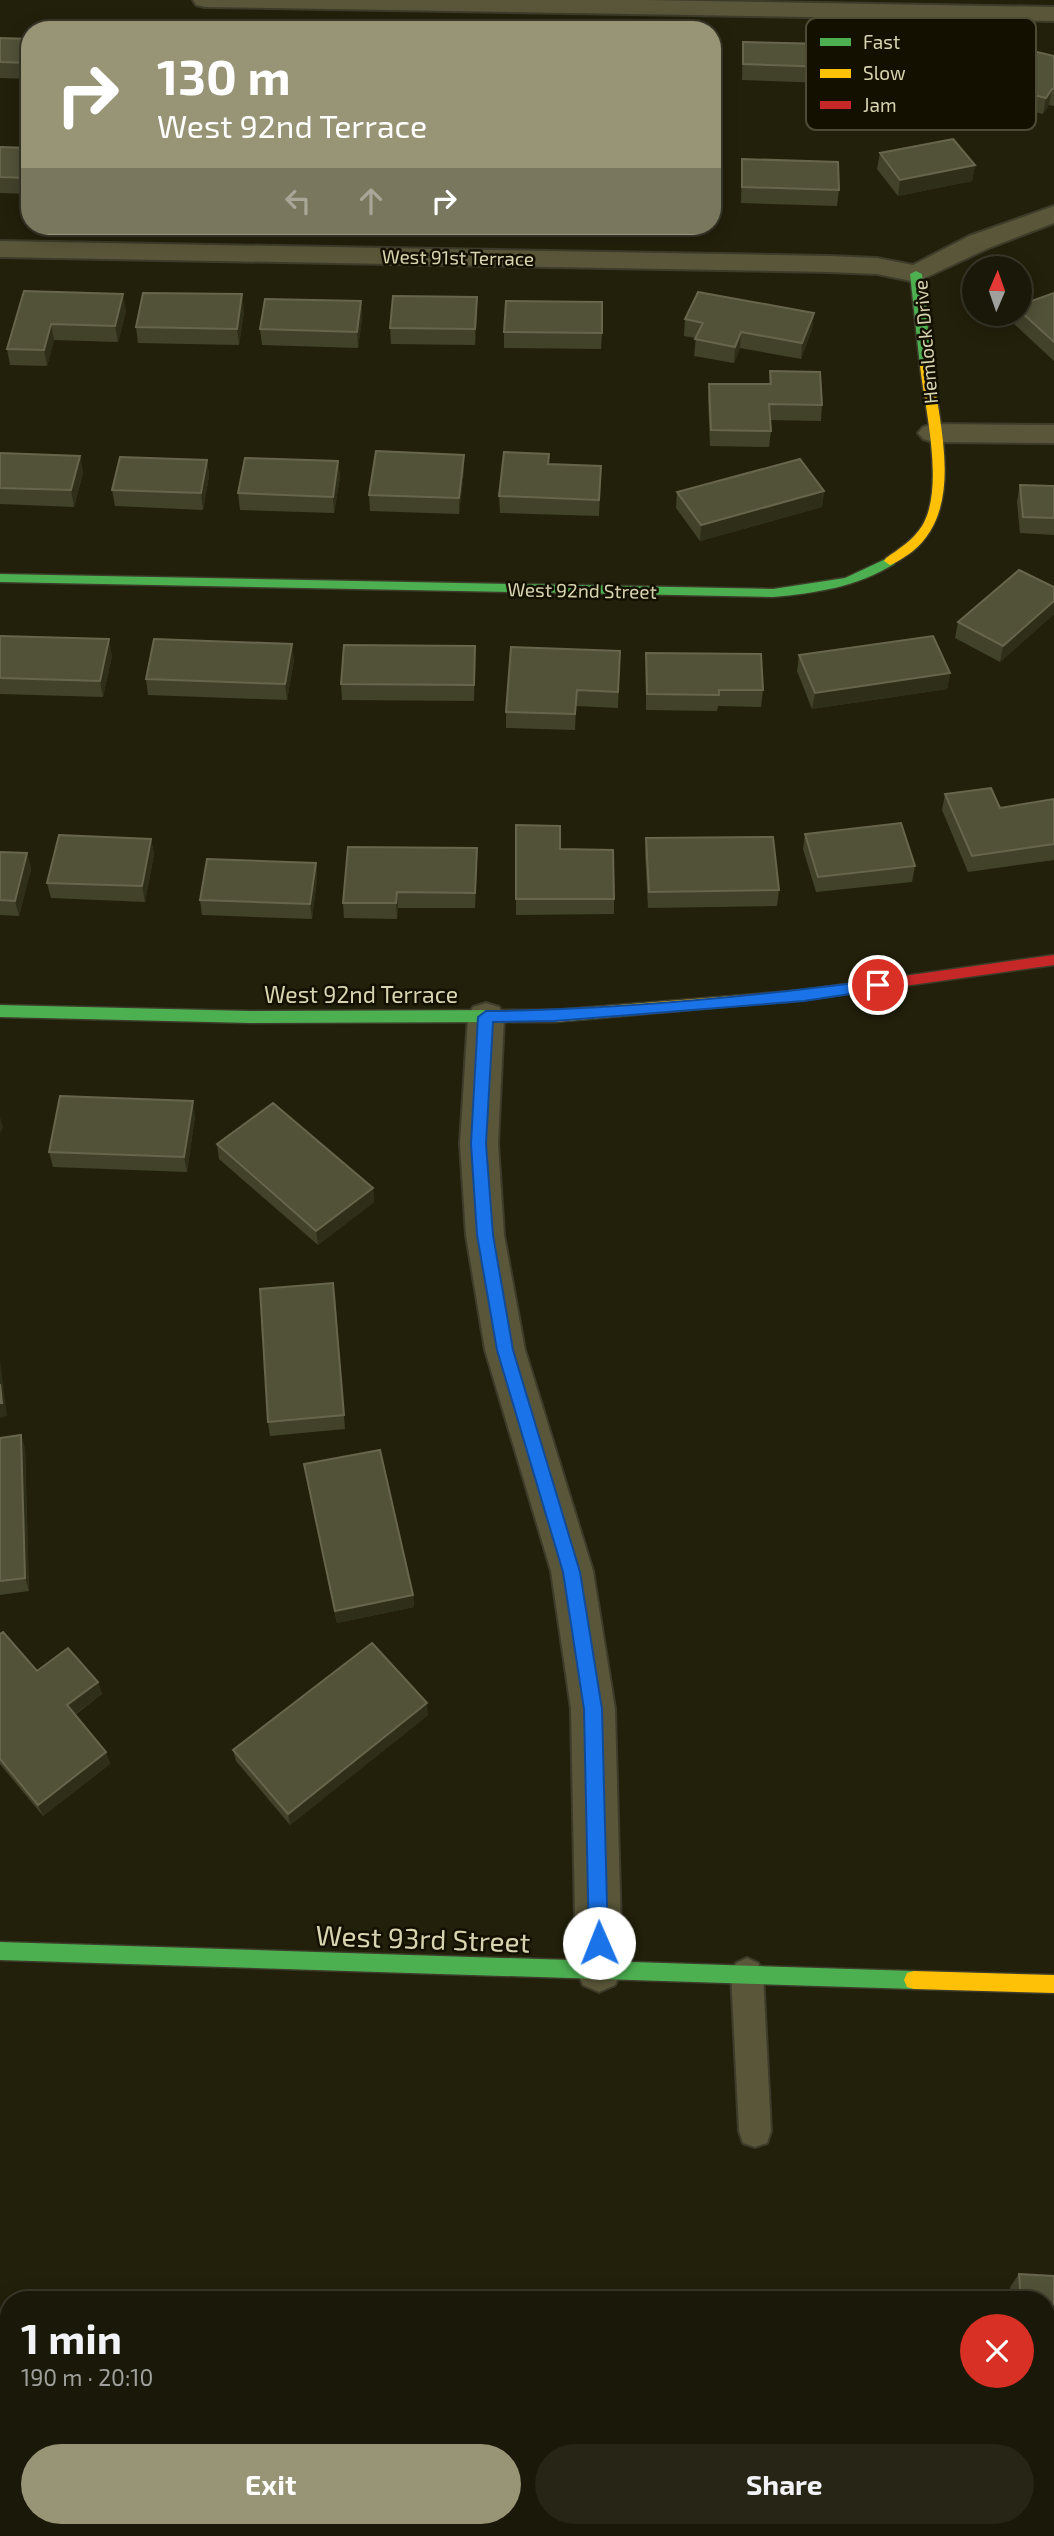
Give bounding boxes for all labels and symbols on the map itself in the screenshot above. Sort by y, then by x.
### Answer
legend [806,18,1036,130]
text: Fast [863,30,900,53]
text: Slow [863,61,906,84]
text: Jam [863,93,897,116]
street label: West 91st Terrace [382,244,534,270]
north arrow [962,256,1032,326]
street label: Hemlock Drive [908,279,942,405]
street label: West 92nd Street [507,577,657,603]
pin [848,955,908,1015]
street label: West 92nd Terrace [264,980,458,1008]
position arrow [562,1906,636,1980]
street label: West 93rd Street [315,1917,531,1959]

